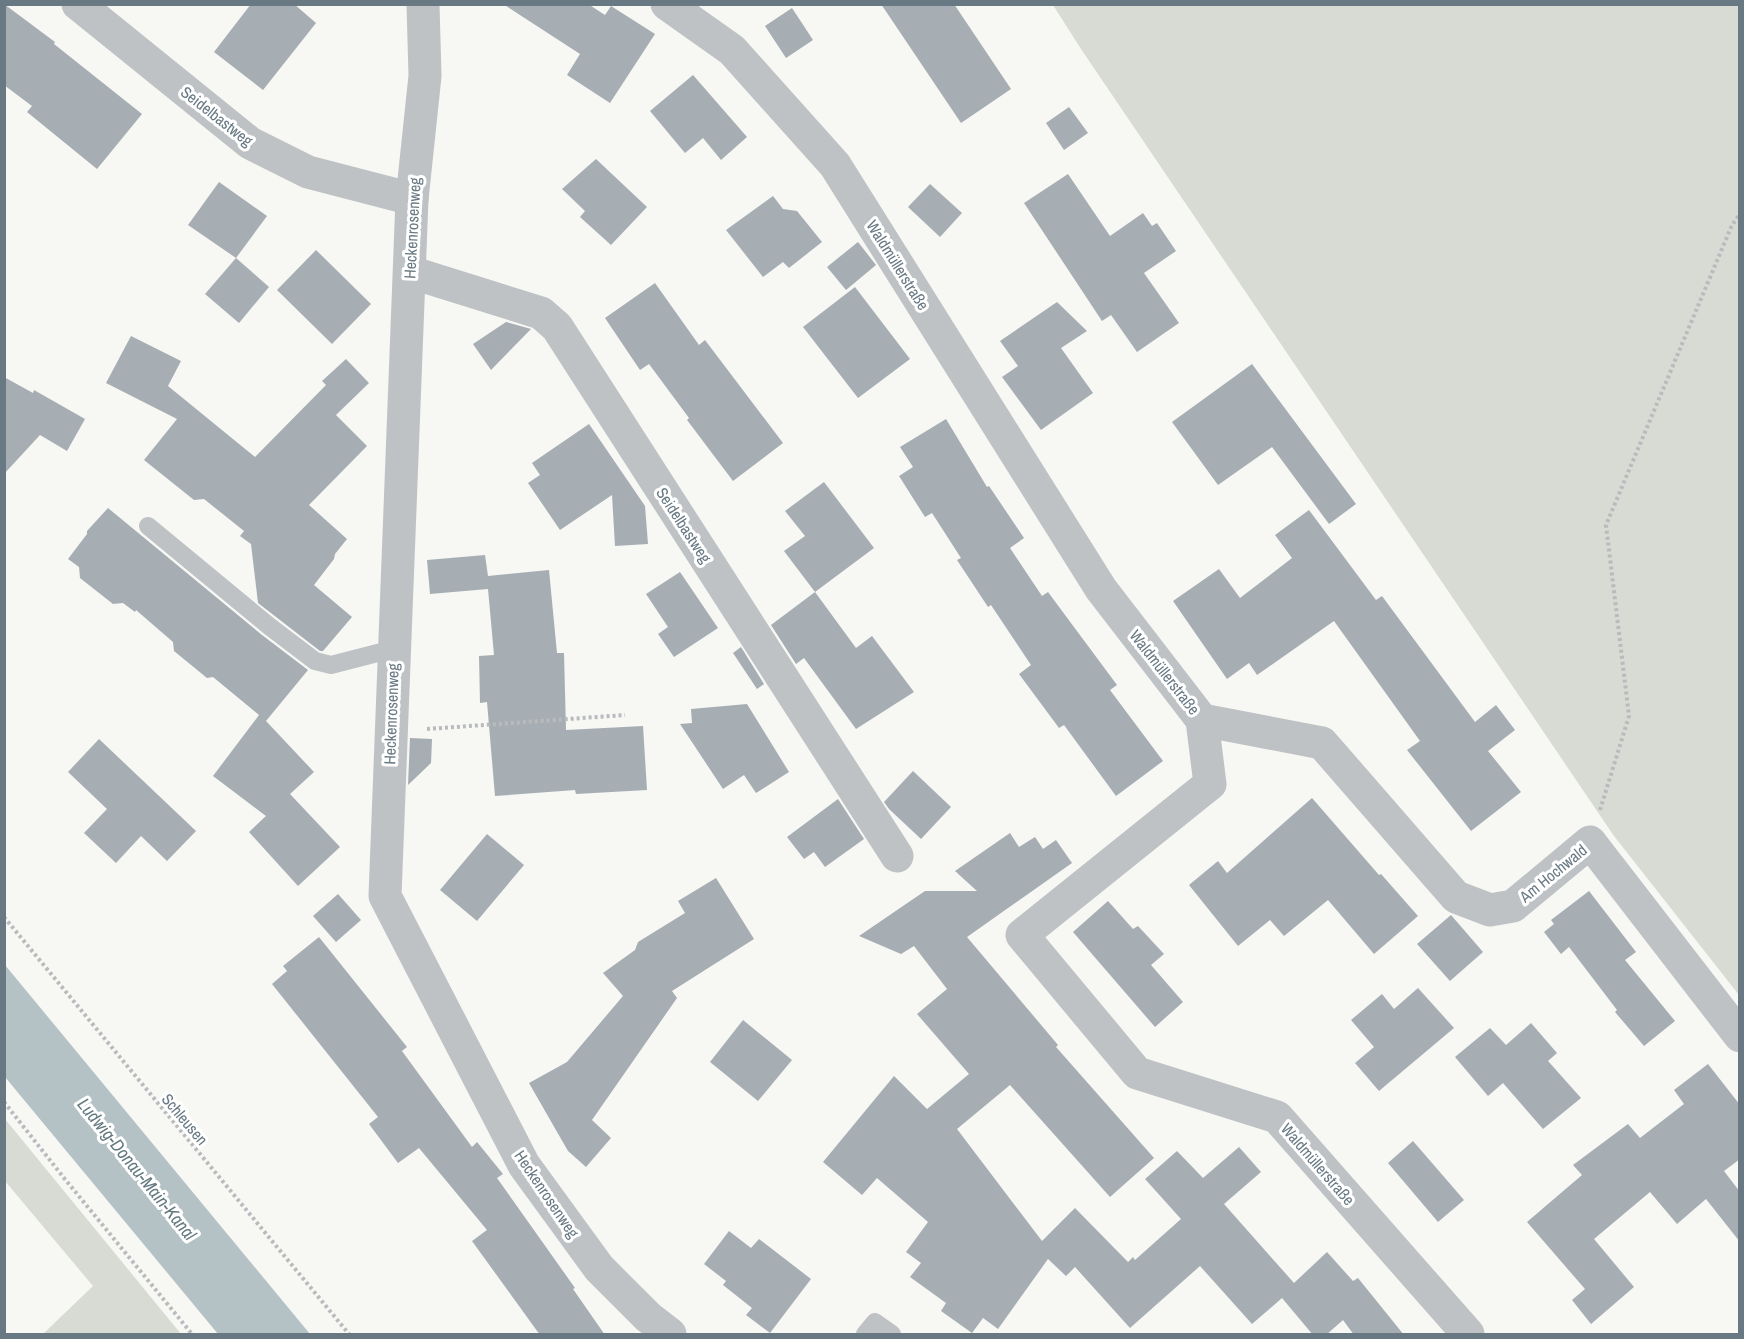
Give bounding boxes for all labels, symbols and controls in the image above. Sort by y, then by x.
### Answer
street label: Seidelbastweg [176,81,258,152]
street label: Heckenrosenweg [398,176,426,279]
street label: Waldmüllerstraße [862,216,934,314]
street label: Seidelbastweg [651,483,717,568]
street label: Waldmüllerstraße [1125,625,1205,719]
street label: Heckenrosenweg [378,662,404,765]
street label: Am Hochwald [1514,839,1591,908]
street label: Schleusen [157,1088,213,1150]
water label: Ludwig-Donau-Main-Kanal [72,1093,203,1246]
street label: Waldmüllerstraße [1276,1118,1360,1210]
street label: Heckenrosenweg [510,1146,585,1243]

